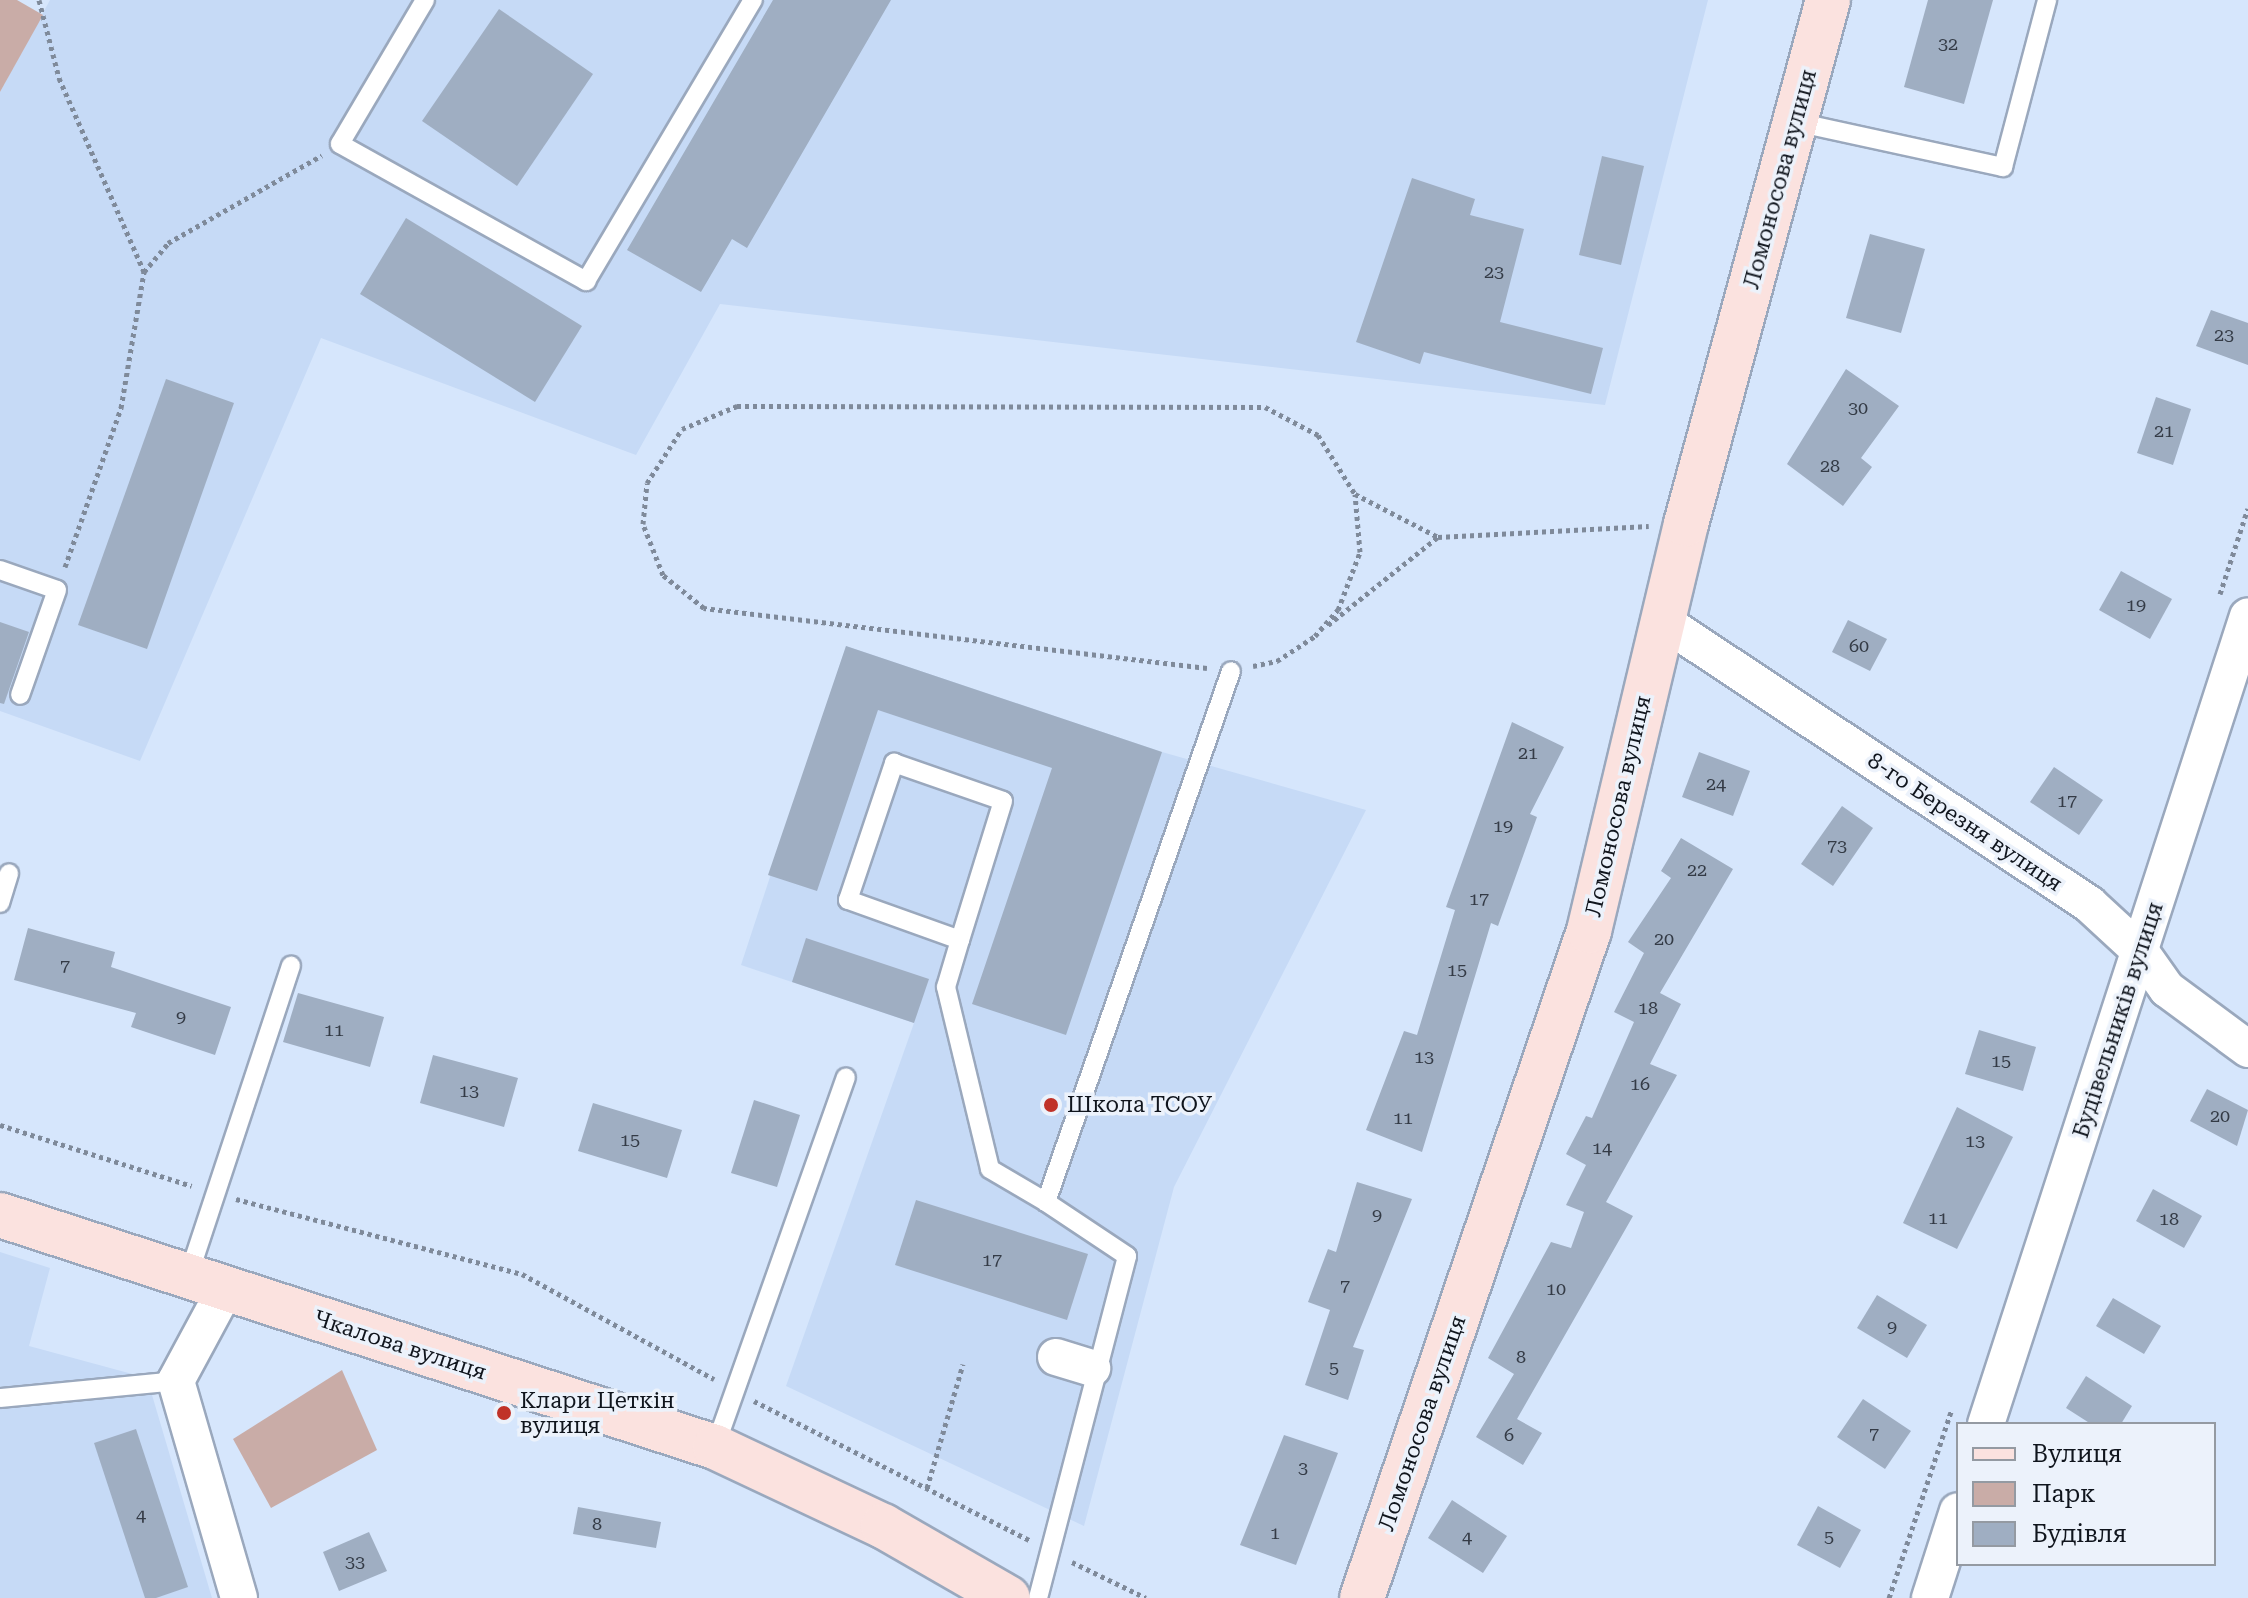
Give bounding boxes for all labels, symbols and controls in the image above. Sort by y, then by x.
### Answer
house number: 32 [1938,33,1958,55]
street label: Ломоносова вулиця [1738,66,1822,292]
house number: 23 [1484,261,1504,283]
house number: 23 [2214,324,2234,346]
house number: 30 [1848,397,1868,419]
house number: 21 [2154,420,2174,442]
house number: 28 [1820,455,1840,477]
house number: 19 [2126,594,2146,616]
house number: 60 [1849,635,1869,657]
street label: Ломоносова вулиця [1580,693,1656,919]
house number: 21 [1518,742,1538,764]
street label: 8-го Березня вулиця [1863,747,2067,897]
house number: 24 [1706,773,1726,795]
house number: 17 [2057,790,2077,812]
house number: 19 [1493,815,1513,837]
house number: 73 [1827,835,1847,857]
house number: 22 [1687,859,1707,881]
house number: 17 [1469,888,1489,910]
street label: Будівельників вулиця [2067,899,2169,1141]
house number: 20 [1654,928,1674,950]
house number: 7 [60,955,70,977]
house number: 15 [1447,959,1467,981]
house number: 18 [1638,997,1658,1019]
house number: 9 [176,1006,186,1028]
house number: 11 [324,1019,344,1041]
house number: 13 [1414,1046,1434,1068]
house number: 15 [1991,1050,2011,1072]
house number: 16 [1630,1073,1650,1095]
house number: 13 [459,1080,479,1102]
place label: Школа ТСОУ [1067,1092,1212,1118]
marker: Школа ТСОУ [1042,1096,1060,1114]
house number: 20 [2210,1105,2230,1127]
house number: 11 [1393,1107,1413,1129]
house number: 15 [620,1129,640,1151]
house number: 13 [1965,1130,1985,1152]
house number: 14 [1592,1137,1612,1159]
house number: 9 [1372,1204,1382,1226]
house number: 11 [1928,1207,1948,1229]
house number: 18 [2159,1208,2179,1230]
house number: 17 [982,1249,1002,1271]
house number: 7 [1340,1275,1350,1297]
house number: 10 [1546,1278,1566,1300]
street label: Чкалова вулиця [310,1305,490,1385]
street label: Ломоносова вулиця [1373,1312,1471,1534]
house number: 9 [1887,1316,1897,1338]
house number: 8 [1516,1346,1526,1368]
house number: 5 [1329,1357,1339,1379]
place label: Клари Цеткін вулиця [520,1387,675,1438]
marker: Клари Цеткін вулиця [495,1404,513,1422]
legend [1956,1422,2216,1566]
house number: 7 [1869,1423,1879,1445]
house number: 6 [1504,1424,1514,1446]
text: Вулиця [2032,1440,2122,1468]
house number: 3 [1298,1457,1308,1479]
text: Парк [2032,1480,2095,1508]
house number: 4 [136,1504,146,1526]
house number: 8 [592,1513,602,1535]
text: Будівля [2032,1520,2127,1548]
house number: 1 [1270,1522,1280,1544]
house number: 4 [1462,1526,1472,1548]
house number: 5 [1824,1526,1834,1548]
house number: 33 [345,1551,365,1573]

